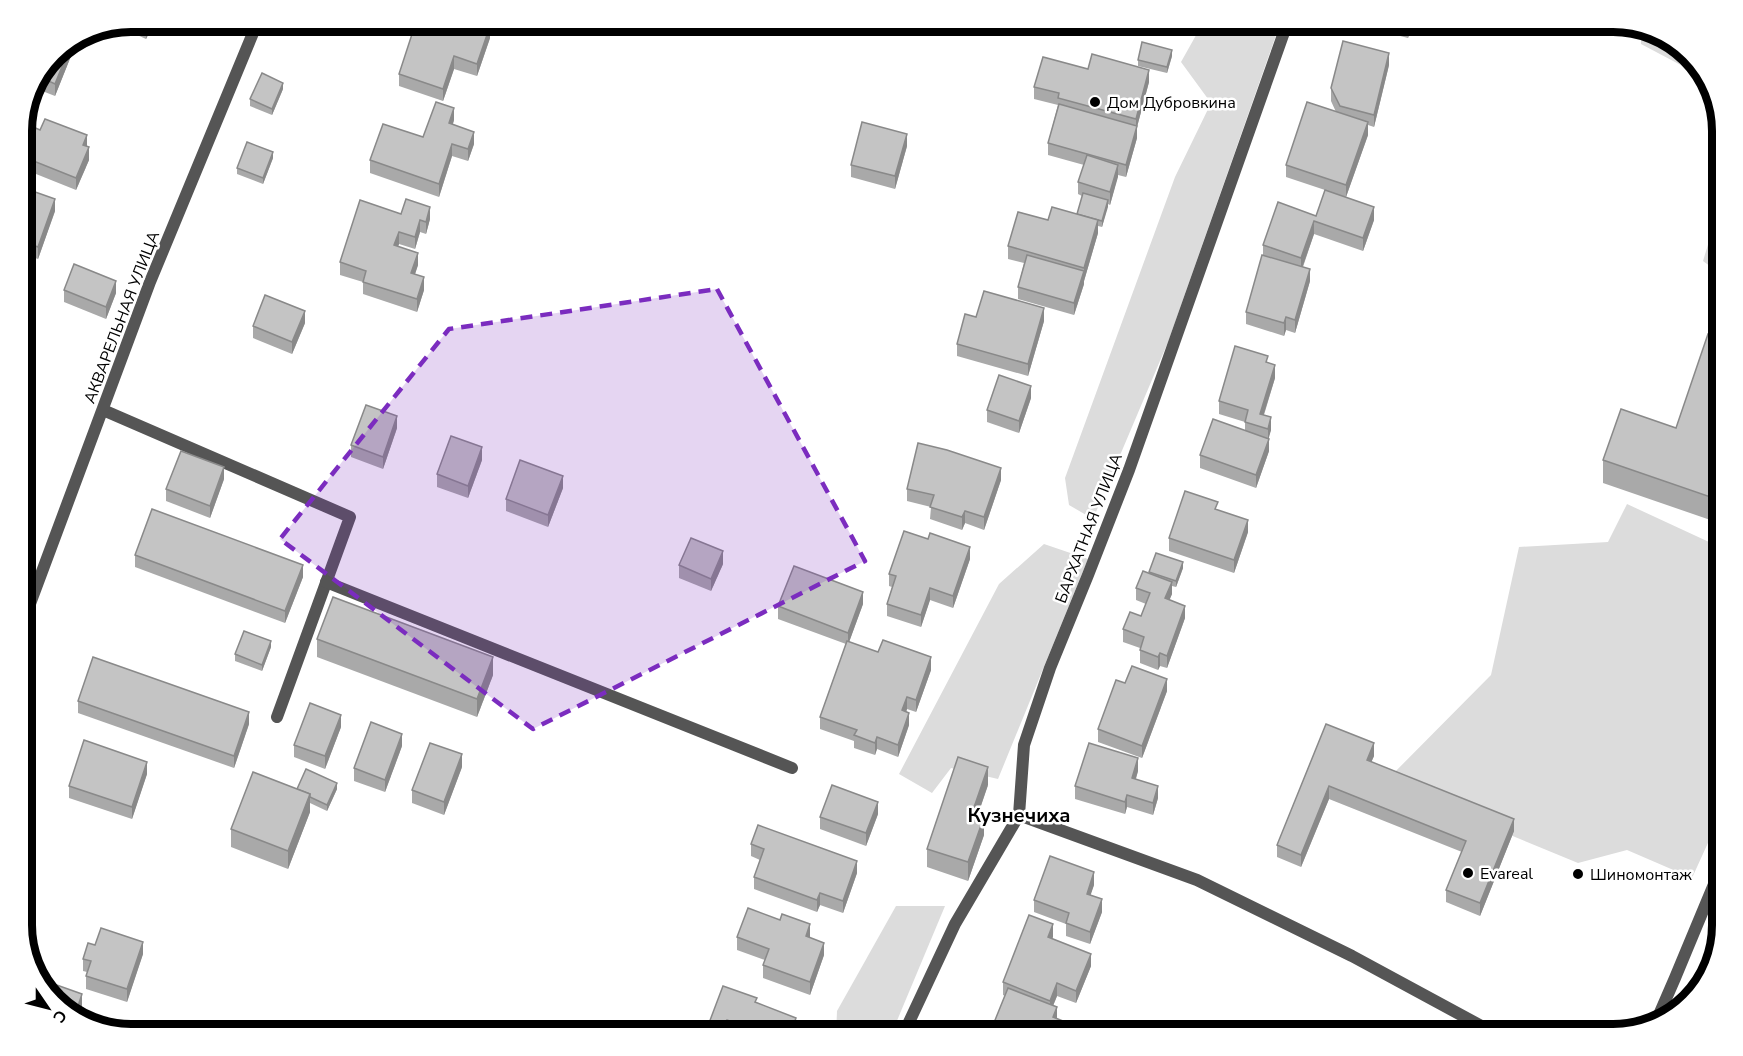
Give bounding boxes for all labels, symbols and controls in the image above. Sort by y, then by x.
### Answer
place label: Дом Дубровкина [1107,92,1236,114]
marker: Дом Дубровкина [1088,95,1102,109]
street label: АКВАРЕЛЬНАЯ УЛИЦА [79,228,165,407]
street label: БАРХАТНАЯ УЛИЦА [1050,450,1128,607]
district label: Кузнечиха [967,802,1071,829]
place label: Evareal [1480,863,1533,885]
place label: Шиномонтаж [1590,864,1692,886]
marker: Evareal [1461,866,1475,880]
marker: Шиномонтаж [1571,867,1585,881]
north arrow [18,978,78,1038]
text: С [47,1005,72,1027]

